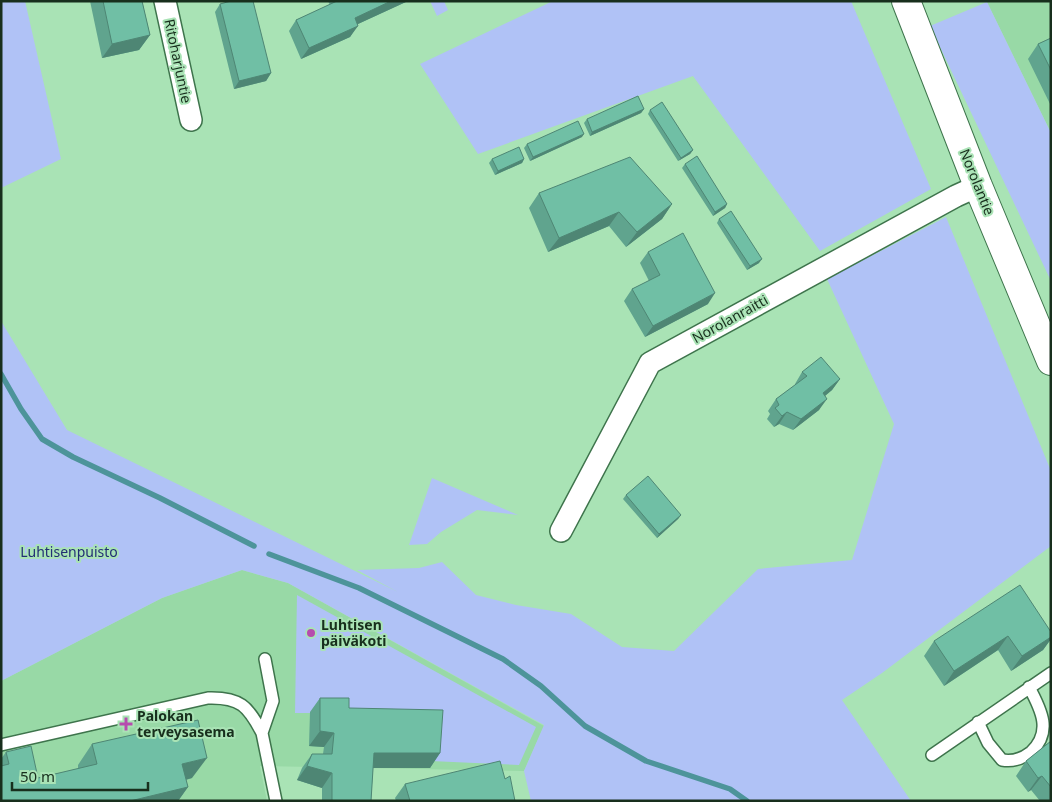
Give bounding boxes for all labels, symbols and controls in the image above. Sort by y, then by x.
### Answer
street label: Ritoharjuntie [160,17,197,105]
street label: Norolantie [956,146,999,218]
street label: Norolanraitti [688,290,771,347]
park label: Luhtisenpuisto [20,542,118,561]
place label: Luhtisen päiväkoti [321,615,387,650]
marker: Luhtisen päiväkoti [305,627,317,639]
place label: Palokan terveysasema [137,706,235,741]
marker: Palokan terveysasema [119,717,133,731]
scale bar [12,760,149,792]
text: 50 m [20,766,55,786]

